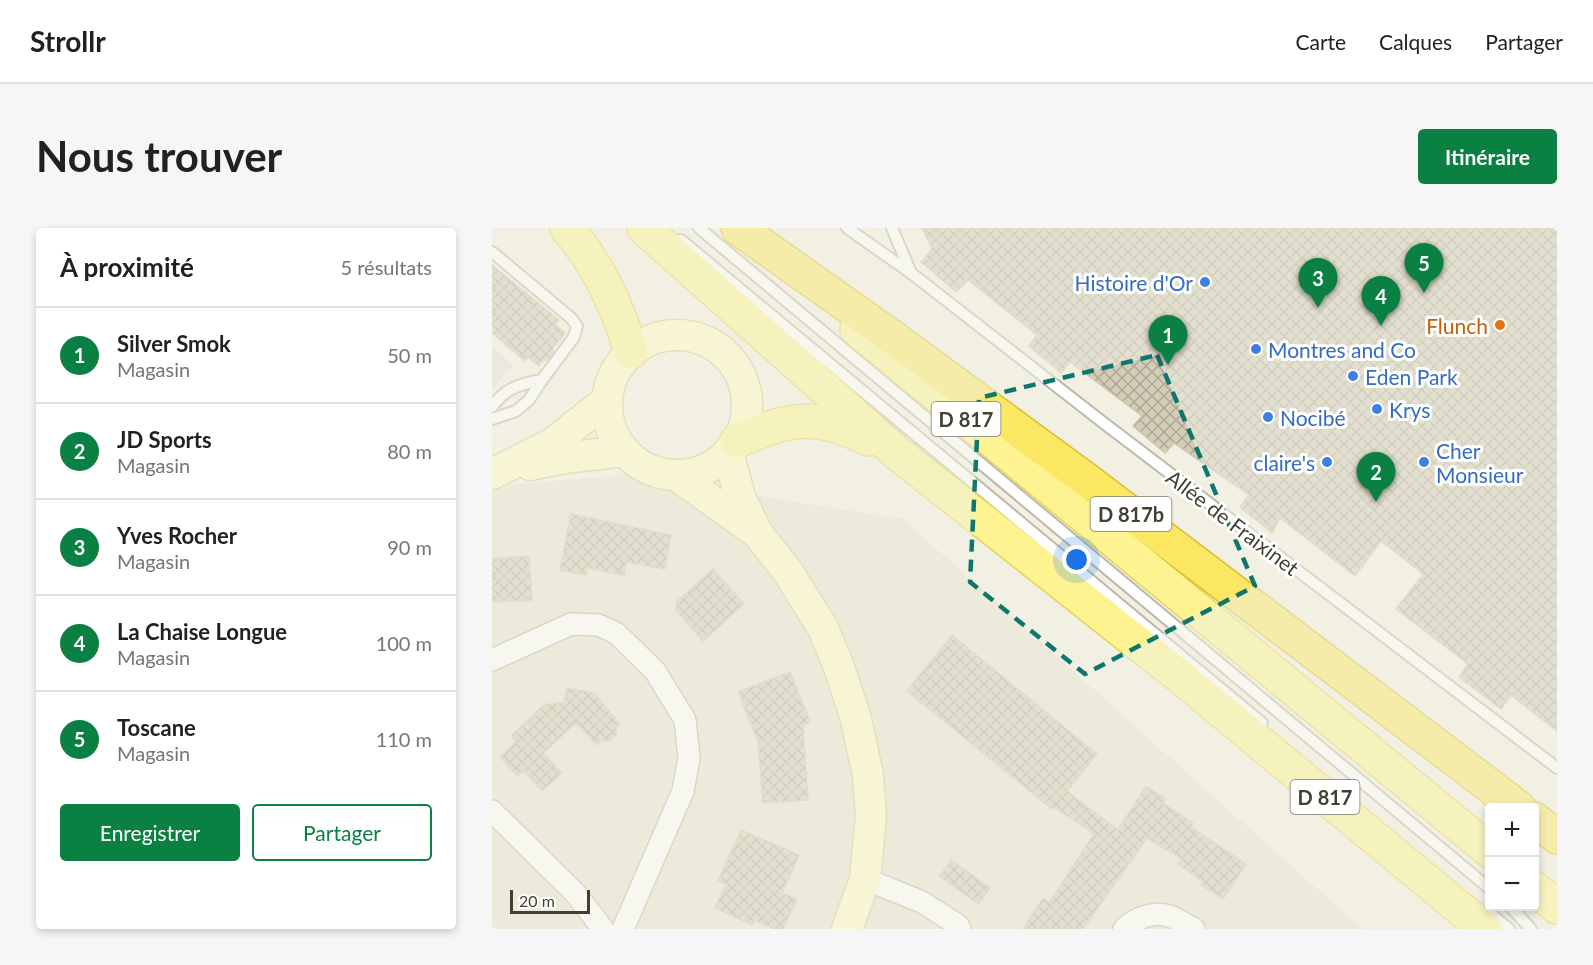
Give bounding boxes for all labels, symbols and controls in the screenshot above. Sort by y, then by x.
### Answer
text: Strollr [30,24,106,58]
text: Carte [1295,29,1346,54]
text: Calques [1379,29,1452,54]
text: Partager [1485,29,1563,54]
button: Itinéraire [1418,129,1557,184]
text: Nous trouver [36,131,282,181]
pin: 5 [1404,244,1444,293]
text: À proximité [60,251,194,283]
text: 5 résultats [341,255,432,279]
pin: 3 [1298,259,1338,308]
place label: Histoire d'Or [1075,270,1193,295]
marker: Histoire d'Or [1198,275,1212,289]
pin: 4 [1362,276,1400,326]
place label: Flunch [1426,313,1488,338]
pin: 1 [1148,316,1188,365]
marker: Flunch [1493,318,1507,332]
text: Silver Smok [117,330,231,357]
place label: Montres and Co [1268,337,1416,362]
marker: Montres and Co [1249,342,1263,356]
text: 1 [74,343,85,367]
text: 50 m [387,343,432,367]
text: Magasin [117,357,190,381]
place label: Eden Park [1365,364,1458,389]
marker: Eden Park [1346,369,1360,383]
place label: Krys [1389,397,1430,422]
road number: D 817 [932,402,1000,436]
marker: Krys [1370,402,1384,416]
place label: Nocibé [1280,405,1346,430]
marker: Nocibé [1261,410,1275,424]
text: JD Sports [117,426,212,453]
place label: Cher Monsieur [1436,438,1524,487]
text: 2 [74,439,85,463]
text: 80 m [387,439,432,463]
place label: claire's [1253,450,1315,475]
pin: 2 [1356,452,1396,502]
text: Magasin [117,453,190,477]
marker: claire's [1320,455,1334,469]
marker: Cher Monsieur [1417,455,1431,469]
street label: Allée de Fraixinet [1162,464,1305,580]
road number: D 817b [1090,497,1172,531]
text: Yves Rocher [117,522,237,549]
text: 3 [74,535,85,559]
text: 90 m [387,535,432,559]
your location [1062,545,1091,574]
text: Magasin [117,549,190,573]
text: La Chaise Longue [117,618,287,645]
text: 4 [74,631,85,655]
text: 100 m [376,631,432,655]
text: Magasin [117,645,190,669]
text: Toscane [117,714,196,741]
text: 5 [74,727,85,751]
text: 110 m [376,727,432,751]
text: Magasin [117,741,190,765]
road number: D 817 [1290,780,1360,814]
map controls [1485,803,1539,911]
button: + [1485,803,1539,857]
button: Enregistrer [60,804,240,861]
button: Partager [252,804,432,861]
button: − [1485,857,1539,911]
scale bar [510,887,590,914]
text: 20 m [519,891,555,910]

